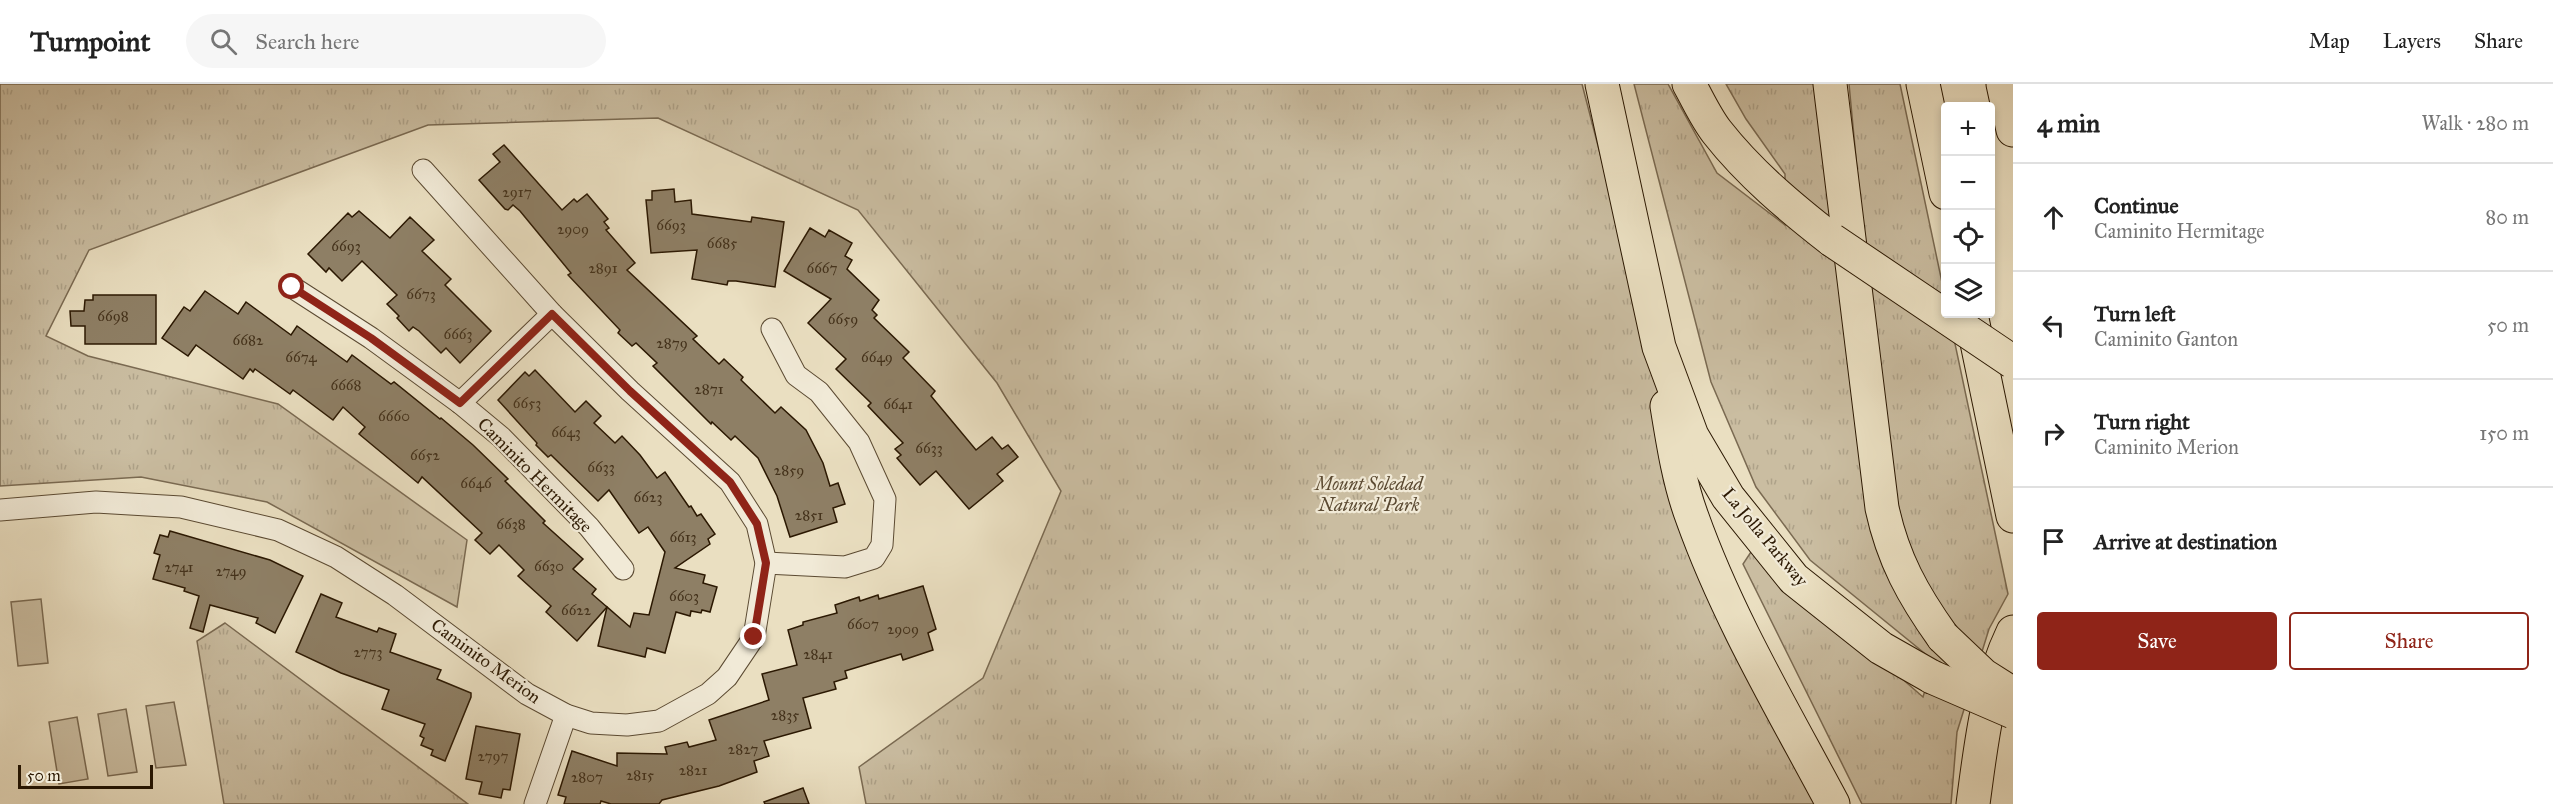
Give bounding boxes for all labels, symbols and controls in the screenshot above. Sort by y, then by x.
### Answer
search box [186,14,606,68]
text: Turnpoint [30,24,150,59]
icon: search [207,25,240,58]
text: Search here [255,28,359,55]
text: Map [2309,28,2350,54]
text: Layers [2383,28,2441,54]
text: Share [2474,28,2523,54]
map controls [1941,102,1995,318]
button: + [1941,102,1995,156]
text: 4 min [2037,107,2100,139]
text: Walk · 280 m [2422,111,2529,135]
button: − [1941,156,1995,210]
house number: 2917 [502,183,532,201]
text: Continue [2094,192,2179,219]
icon: ahead [2037,201,2070,234]
text: 80 m [2486,205,2529,229]
button: locate [1941,210,1995,264]
house number: 6693 [656,216,686,234]
text: Caminito Hermitage [2094,219,2265,243]
house number: 2909 [557,220,589,238]
house number: 6685 [707,234,737,252]
house number: 6693 [331,237,361,255]
house number: 2891 [588,259,618,277]
house number: 6667 [806,259,838,277]
button: layers [1941,264,1995,318]
route start [278,273,304,299]
house number: 6673 [406,285,436,303]
text: Turn left [2094,300,2176,327]
house number: 6698 [97,307,129,325]
icon: left [2037,309,2070,342]
house number: 6659 [828,310,858,328]
text: 50 m [2487,313,2529,337]
house number: 6663 [443,325,473,343]
text: Caminito Ganton [2094,327,2238,351]
house number: 6682 [233,331,264,349]
house number: 2879 [656,334,688,352]
house number: 6674 [285,348,317,366]
house number: 6649 [861,348,893,366]
house number: 6668 [330,376,362,394]
house number: 2871 [694,380,724,398]
house number: 6653 [513,394,541,412]
house number: 6641 [883,395,913,413]
house number: 6660 [378,407,410,425]
text: Turn right [2094,408,2190,435]
street label: Caminito Hermitage [472,413,597,538]
icon: right [2037,417,2070,450]
text: 150 m [2479,421,2529,445]
house number: 6643 [551,423,581,441]
text: Caminito Merion [2094,435,2239,459]
house number: 6633 [915,439,943,457]
house number: 6652 [410,446,440,464]
house number: 6633 [587,458,615,476]
house number: 2859 [774,461,804,479]
park label: Mount Soledad Natural Park [1313,473,1425,516]
house number: 6646 [460,474,493,492]
street label: La Jolla Parkway [1717,483,1813,592]
house number: 6623 [634,488,662,506]
house number: 2851 [795,506,823,524]
house number: 6638 [496,515,526,533]
icon: arrive [2037,525,2070,558]
house number: 6613 [669,528,697,546]
text: Arrive at destination [2094,528,2277,555]
house number: 6630 [534,557,564,575]
house number: 2741 [165,558,194,576]
house number: 2749 [215,562,247,580]
house number: 6603 [669,587,699,605]
house number: 6622 [561,601,592,619]
button: Save [2037,612,2277,670]
button: Share [2289,612,2529,670]
street label: Caminito Merion [427,614,545,708]
house number: 6607 [847,615,879,633]
house number: 2909 [887,620,919,638]
route end [740,623,766,649]
house number: 2773 [353,643,383,661]
house number: 2841 [803,645,833,663]
house number: 2835 [771,706,799,724]
house number: 2827 [728,740,758,758]
house number: 2797 [477,747,509,765]
house number: 2821 [679,761,707,779]
scale bar [18,762,153,790]
text: 50 m [27,766,61,785]
house number: 2815 [626,766,654,784]
house number: 2807 [571,768,603,786]

